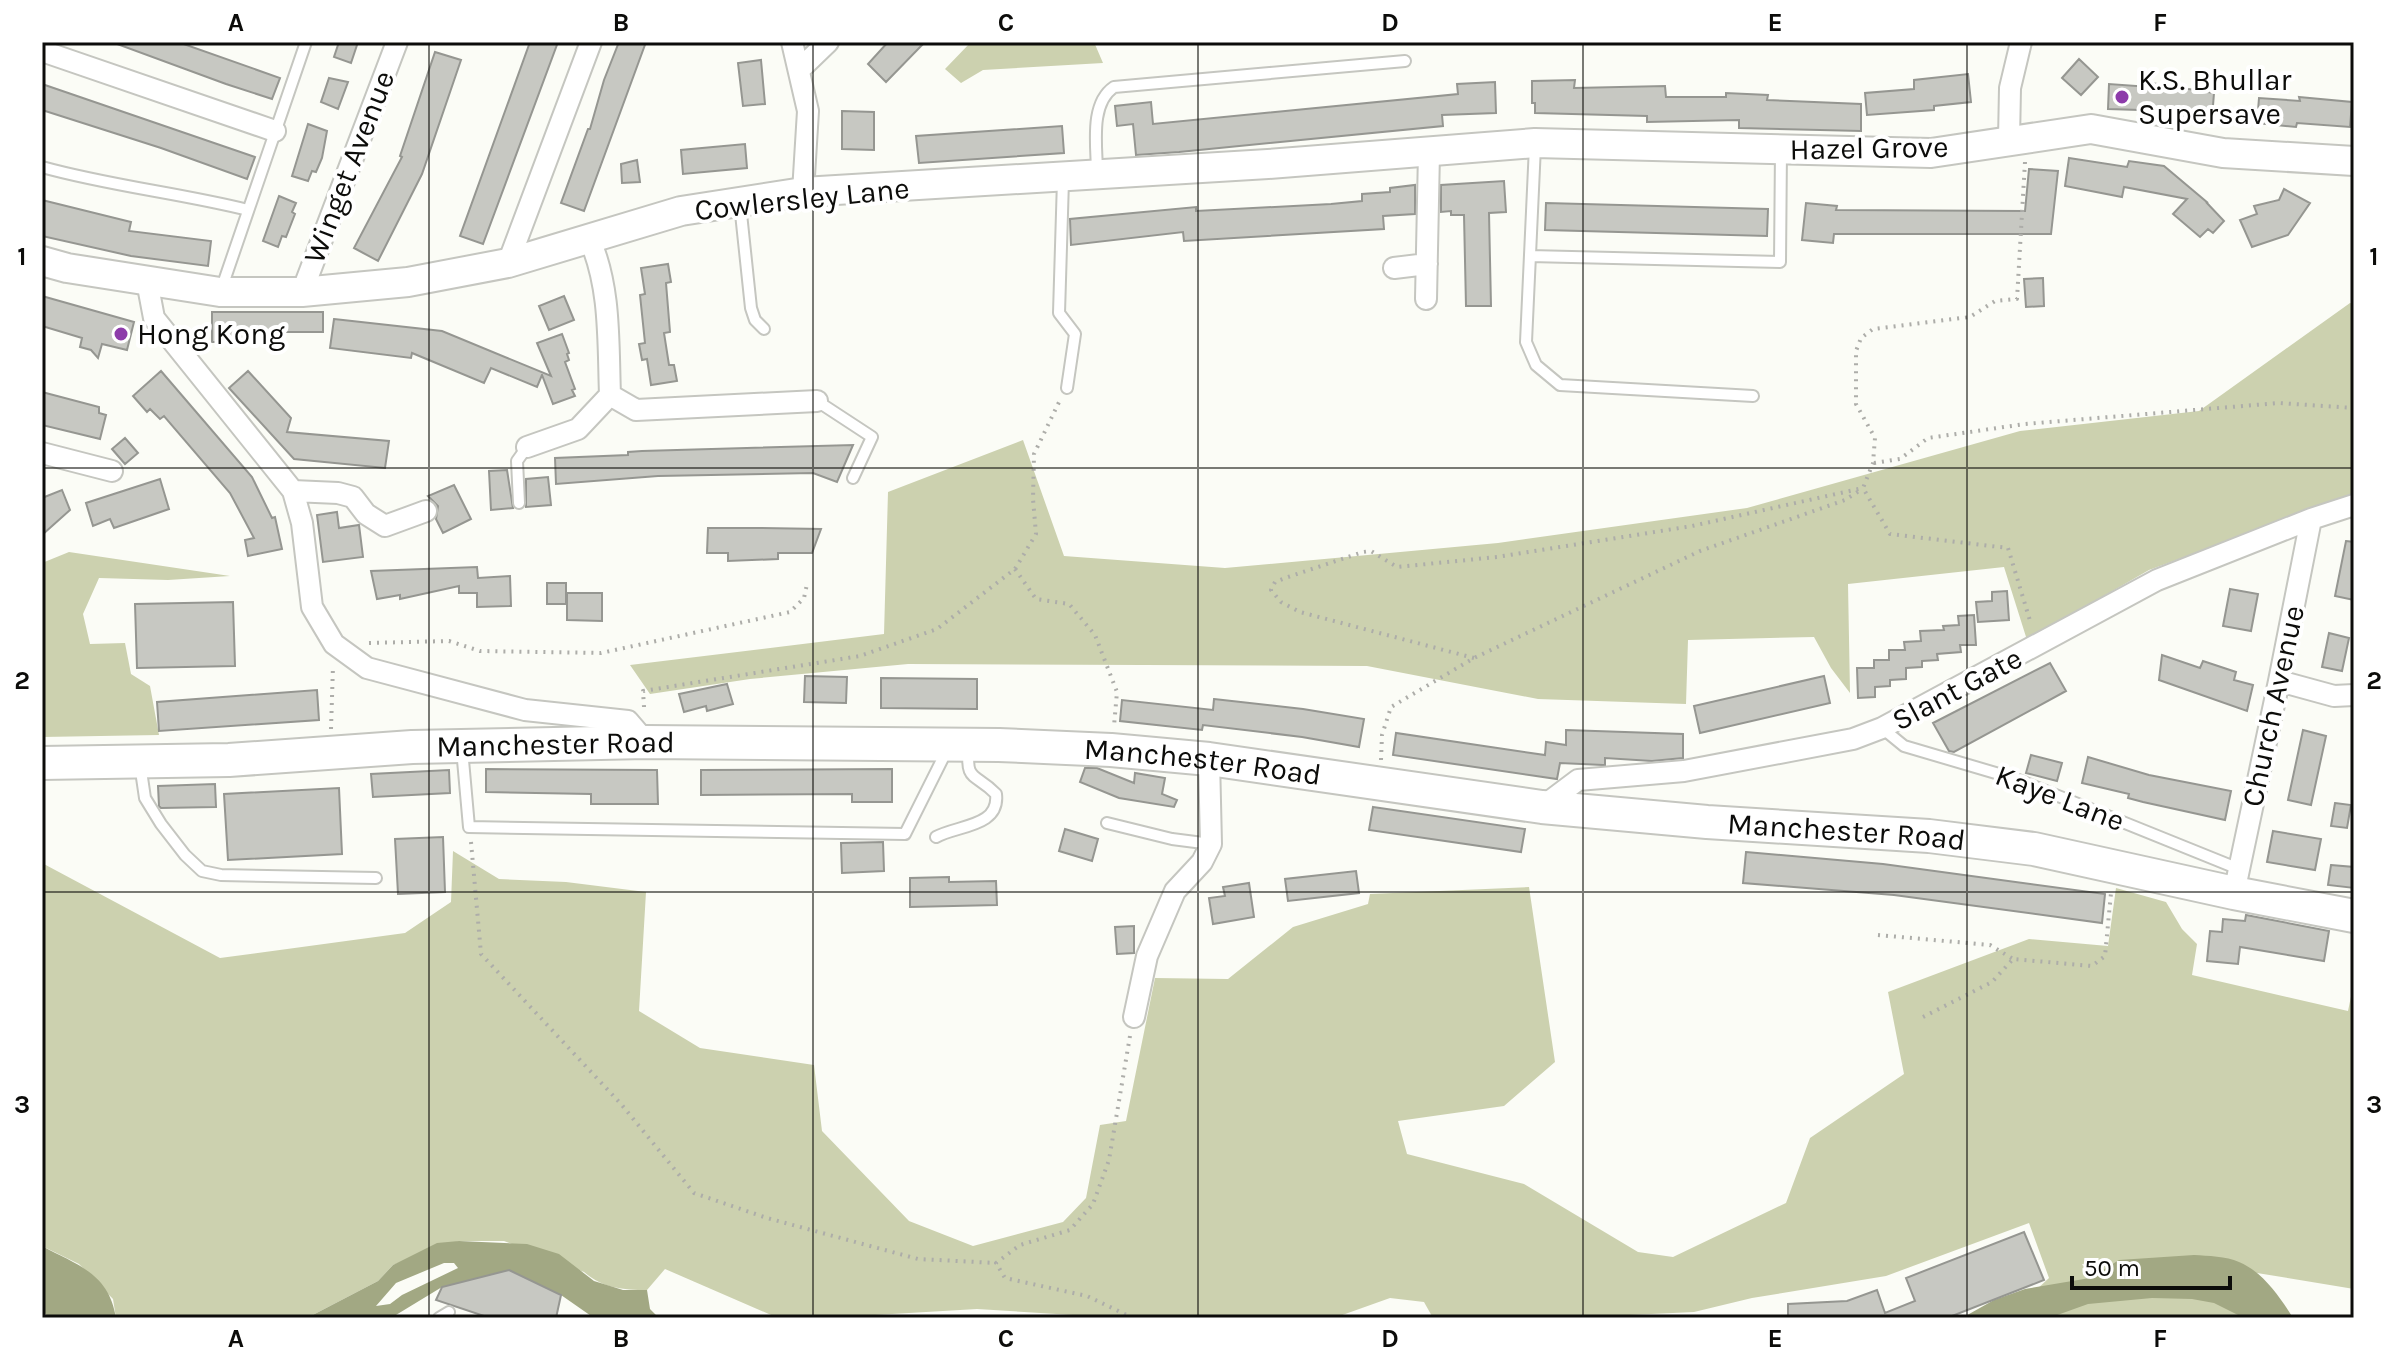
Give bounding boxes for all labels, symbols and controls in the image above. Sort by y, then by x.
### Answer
text: A [228,7,244,38]
text: B [613,7,629,38]
text: C [998,7,1014,38]
text: D [1381,7,1399,38]
text: E [1767,7,1783,38]
text: F [2153,7,2167,38]
place label: K.S. Bhullar Supersave [2138,62,2291,132]
street label: Winget Avenue [296,66,402,268]
marker: K.S. Bhullar Supersave [2113,88,2131,106]
street label: Hazel Grove [1789,129,1949,167]
street label: Cowlersley Lane [693,170,911,228]
text: 1 [17,241,27,272]
text: 1 [2369,241,2379,272]
place label: Hong Kong [137,316,285,352]
marker: Hong Kong [112,325,130,343]
street label: Church Avenue [2234,602,2312,810]
street label: Slant Gate [1886,640,2028,738]
text: 2 [14,665,30,696]
text: 2 [2366,665,2382,696]
street label: Manchester Road [436,724,675,764]
street label: Manchester Road [1083,731,1324,793]
street label: Kaye Lane [1990,757,2130,839]
street label: Manchester Road [1726,805,1968,858]
text: 3 [14,1089,30,1120]
text: 3 [2366,1089,2382,1120]
scale bar [2072,1240,2230,1290]
text: 50 m [2084,1254,2140,1282]
text: A [228,1323,244,1354]
text: B [613,1323,629,1354]
text: C [998,1323,1014,1354]
text: D [1381,1323,1399,1354]
text: E [1767,1323,1783,1354]
text: F [2153,1323,2167,1354]

